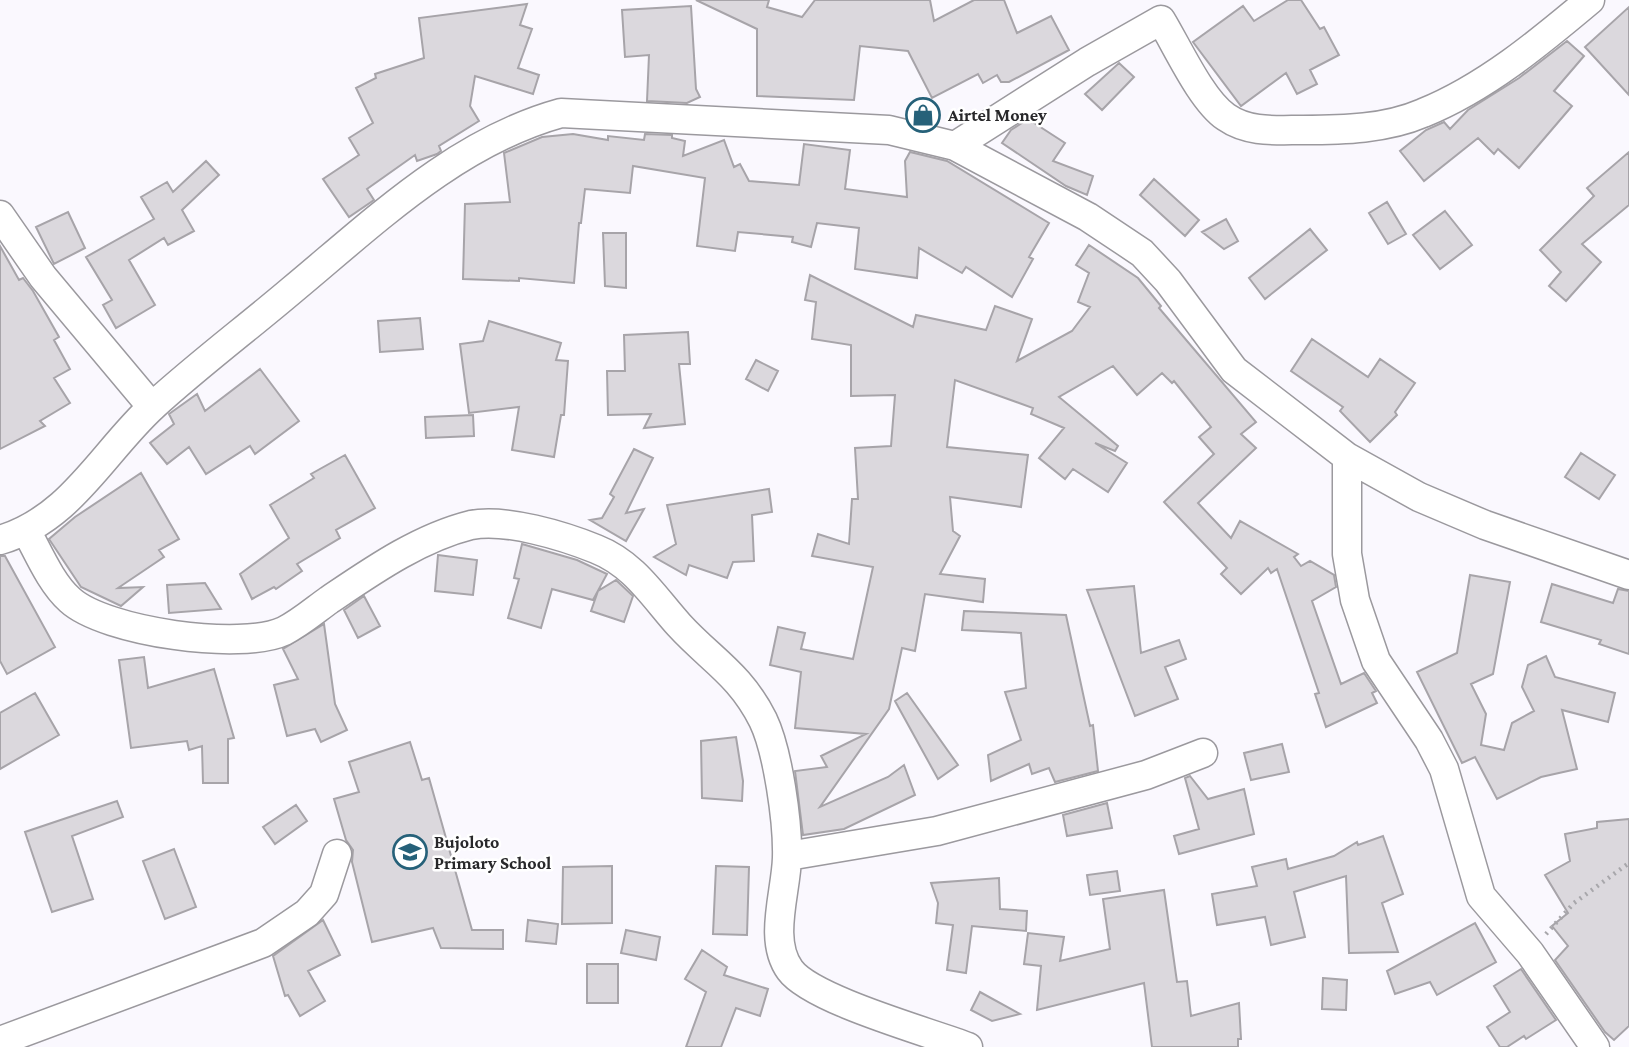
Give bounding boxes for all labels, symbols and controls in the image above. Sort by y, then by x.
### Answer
shop icon: Airtel Money [904,96,942,134]
place label: Airtel Money [947,105,1047,125]
place label: Bujoloto Primary School [434,832,551,873]
school or university icon: Bujoloto Primary School [391,833,429,871]

